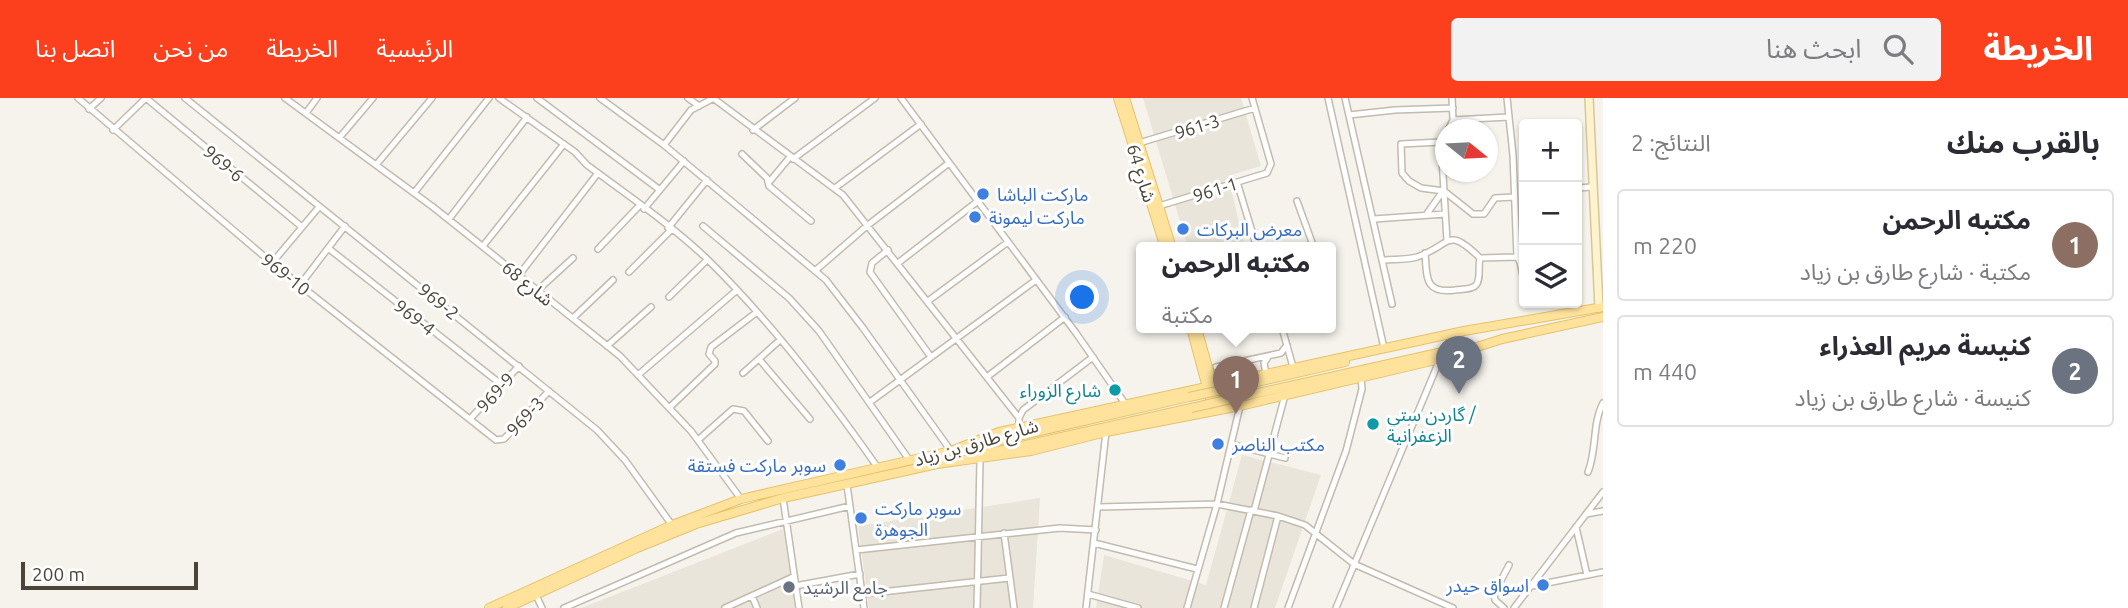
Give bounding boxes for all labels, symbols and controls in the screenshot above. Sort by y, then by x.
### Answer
search box [1451,18,1941,81]
text: الخريطة [1983,29,2093,66]
icon: search [1879,30,1917,68]
text: ابحث هنا [1766,34,1861,63]
text: اتصل بنا [35,35,115,62]
text: من نحن [153,35,228,62]
text: الخريطة [266,35,338,62]
text: الرئيسية [376,35,453,62]
street label: 961-3 [1172,110,1222,142]
north arrow [1435,119,1498,182]
map controls [1519,119,1582,308]
button: + [1519,119,1582,182]
text: بالقرب منك [1947,125,2100,159]
text: النتائج: 2 [1631,130,1711,155]
street label: 969-6 [200,141,248,185]
street label: شارع 64 [1119,142,1160,206]
street label: 961-1 [1190,173,1240,205]
button: − [1519,182,1582,245]
place label: ماركت الباشا [997,184,1089,206]
marker: ماركت الباشا [975,186,991,202]
text: مكتبه الرحمن [1882,205,2031,234]
place label: ماركت ليمونة [989,207,1085,229]
marker: ماركت ليمونة [967,209,983,225]
place label: معرض البركات [1197,219,1302,241]
marker: معرض البركات [1175,221,1191,237]
text: 220 m [1633,233,1697,258]
text: 1 [2069,233,2082,258]
popup [1136,242,1336,333]
button: layers [1519,245,1582,308]
text: مكتبه الرحمن [1162,248,1310,277]
street label: 969-10 [258,249,314,299]
street label: شارع 68 [495,256,557,313]
text: مكتبة · شارع طارق بن زياد [1800,259,2031,284]
street label: 969-2 [415,279,463,323]
your location [1065,280,1099,314]
street label: 969-4 [391,295,439,339]
text: مكتبة [1162,302,1213,327]
text: كنيسة مريم العذراء [1819,331,2031,360]
pin: 2 [1436,336,1482,394]
pin: 1 [1213,356,1259,414]
text: 440 m [1633,359,1697,384]
text: 2 [2069,359,2082,384]
street label: 969-9 [472,368,518,416]
place label: شارع الزوراء [1020,380,1101,405]
marker: شارع الزوراء [1107,382,1123,398]
text: كنيسة · شارع طارق بن زياد [1794,385,2031,410]
street label: 969-3 [502,392,548,440]
place label: گاردن ستي / الزعفرانية [1387,404,1477,447]
street label: شارع طارق بن زياد [912,415,1042,474]
marker: گاردن ستي / الزعفرانية [1365,416,1381,432]
place label: مكتب الناصر [1231,434,1325,456]
marker: مكتب الناصر [1210,436,1226,452]
place label: سوبر ماركت فستقة [688,455,826,477]
marker: سوبر ماركت فستقة [832,457,848,473]
place label: سوبر ماركت الجوهرة [875,498,961,541]
marker: سوبر ماركت الجوهرة [853,510,869,526]
scale bar [21,559,198,591]
text: 200 m [32,563,85,585]
place label: اسواق حيدر [1445,575,1529,597]
place label: جامع الرشيد [803,577,888,602]
marker: اسواق حيدر [1535,577,1551,593]
marker: جامع الرشيد [781,579,797,595]

